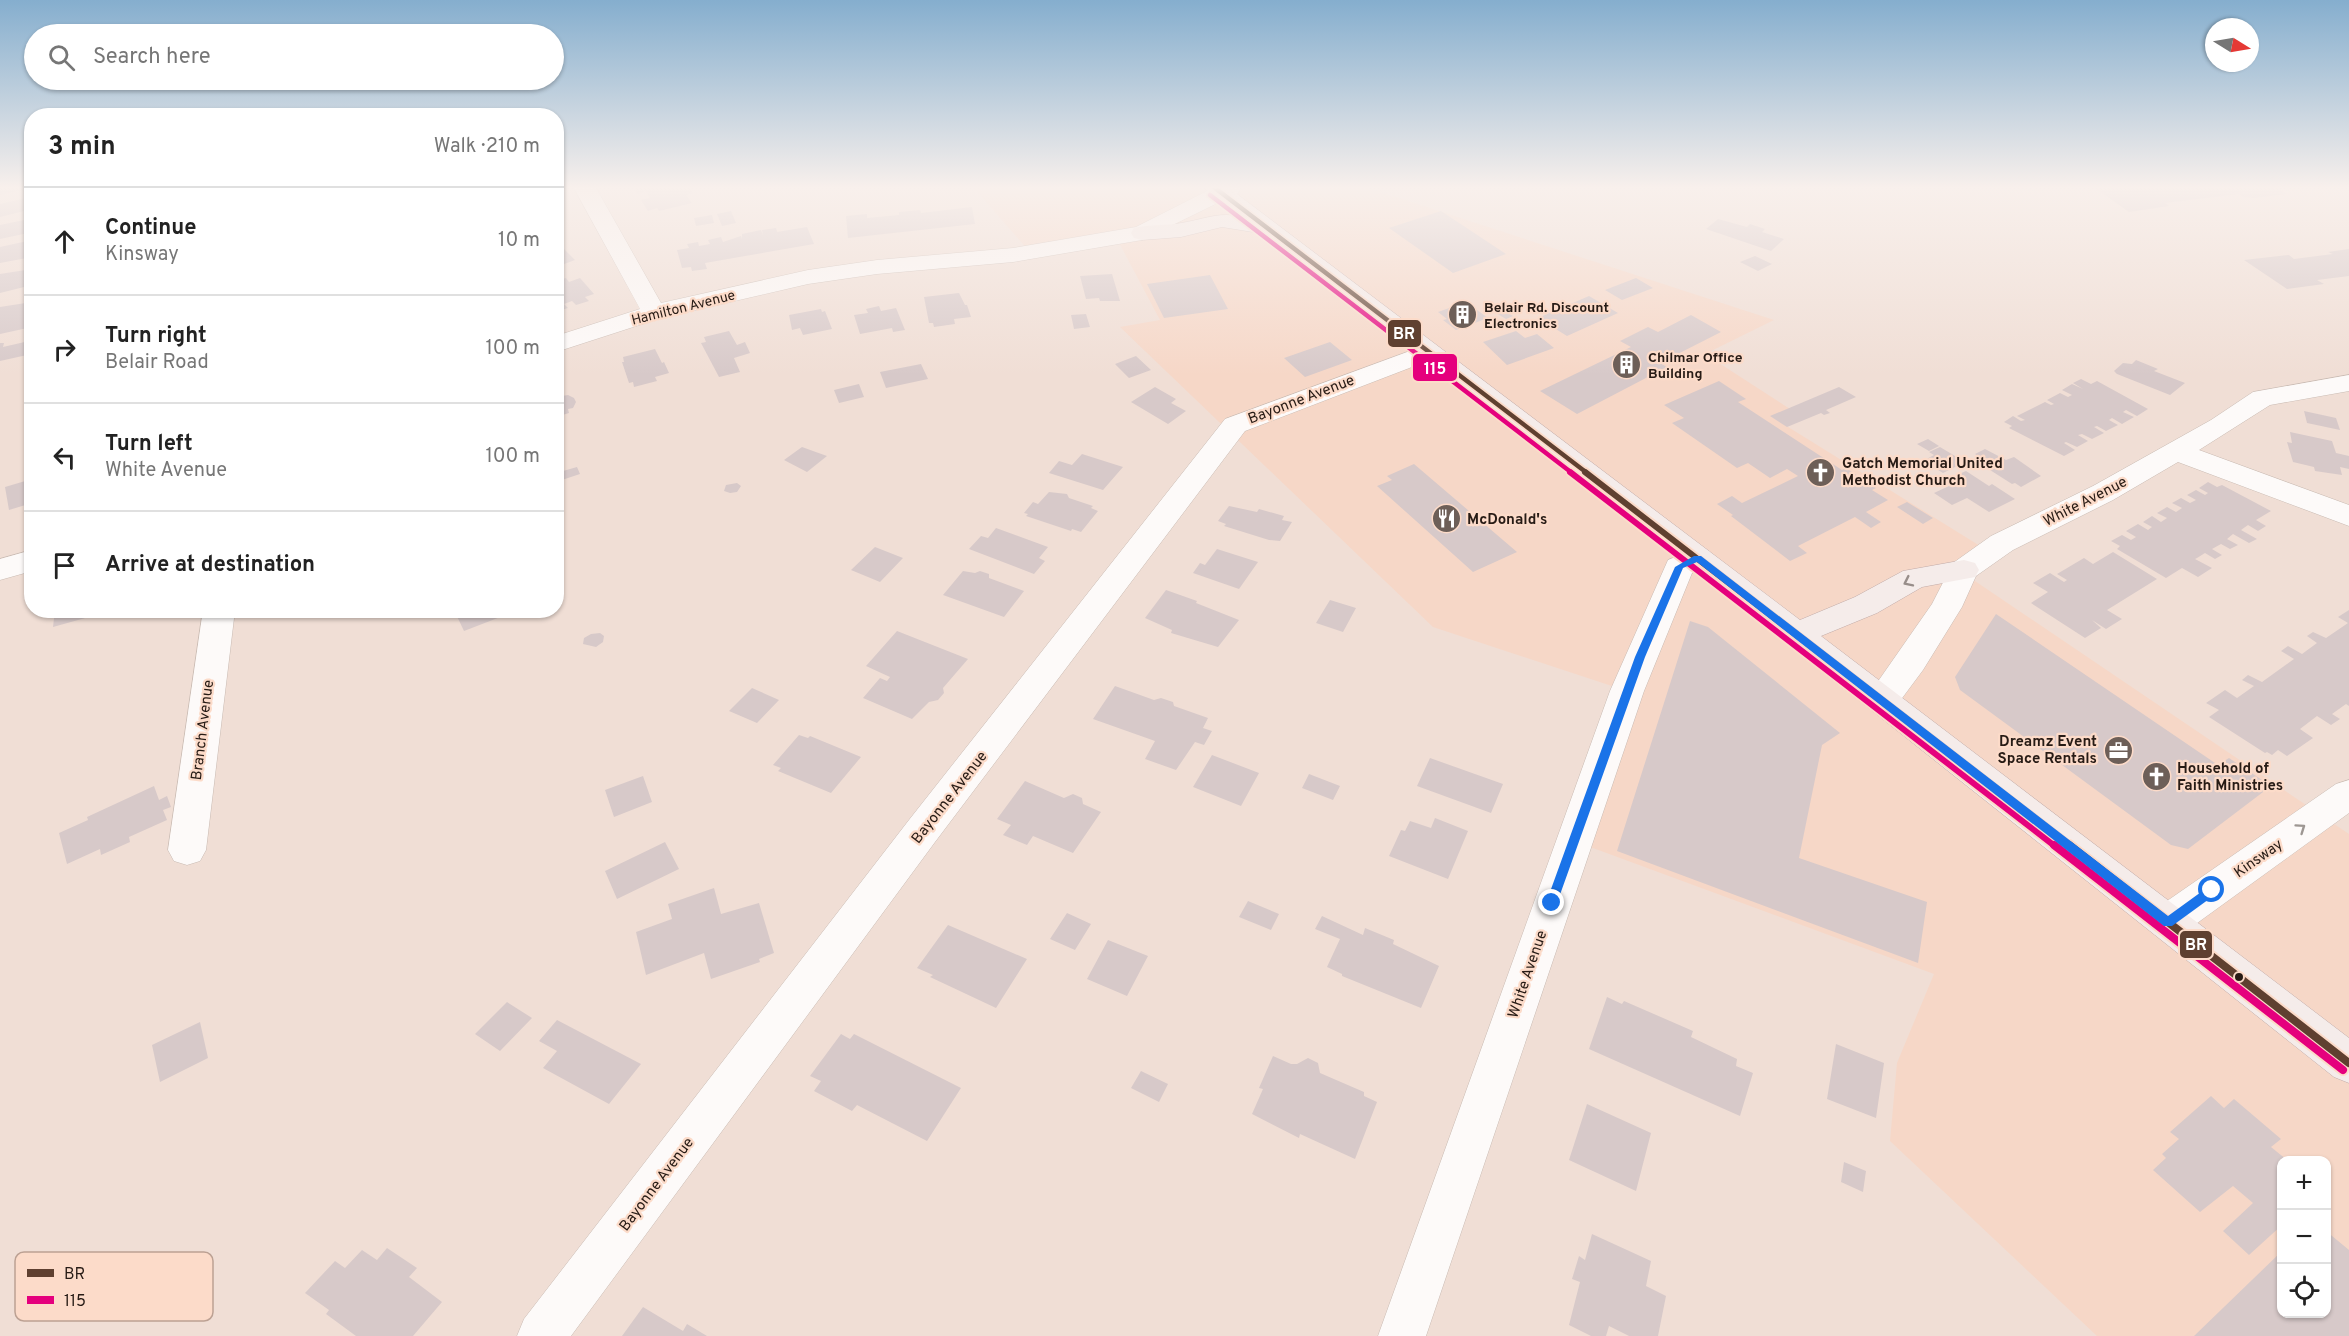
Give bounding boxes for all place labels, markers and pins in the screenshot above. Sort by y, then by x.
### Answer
building icon: Belair Rd. Discount Electronics [1447,299,1479,331]
place label: Belair Rd. Discount Electronics [1484,300,1609,333]
building icon: Chilmar Office Building [1611,349,1643,381]
place label: Chilmar Office Building [1648,350,1743,383]
place label: Gatch Memorial United Methodist Church [1842,455,2003,491]
church icon: Gatch Memorial United Methodist Church [1805,456,1837,488]
restaurant icon: McDonald's [1430,503,1462,535]
place label: McDonald's [1467,511,1547,530]
place label: Dreamz Event Space Rentals [1998,733,2097,769]
office icon: Dreamz Event Space Rentals [2102,734,2134,766]
place label: Household of Faith Ministries [2177,760,2283,796]
church icon: Household of Faith Ministries [2140,761,2172,793]
unlabelled marker [2233,971,2245,983]

